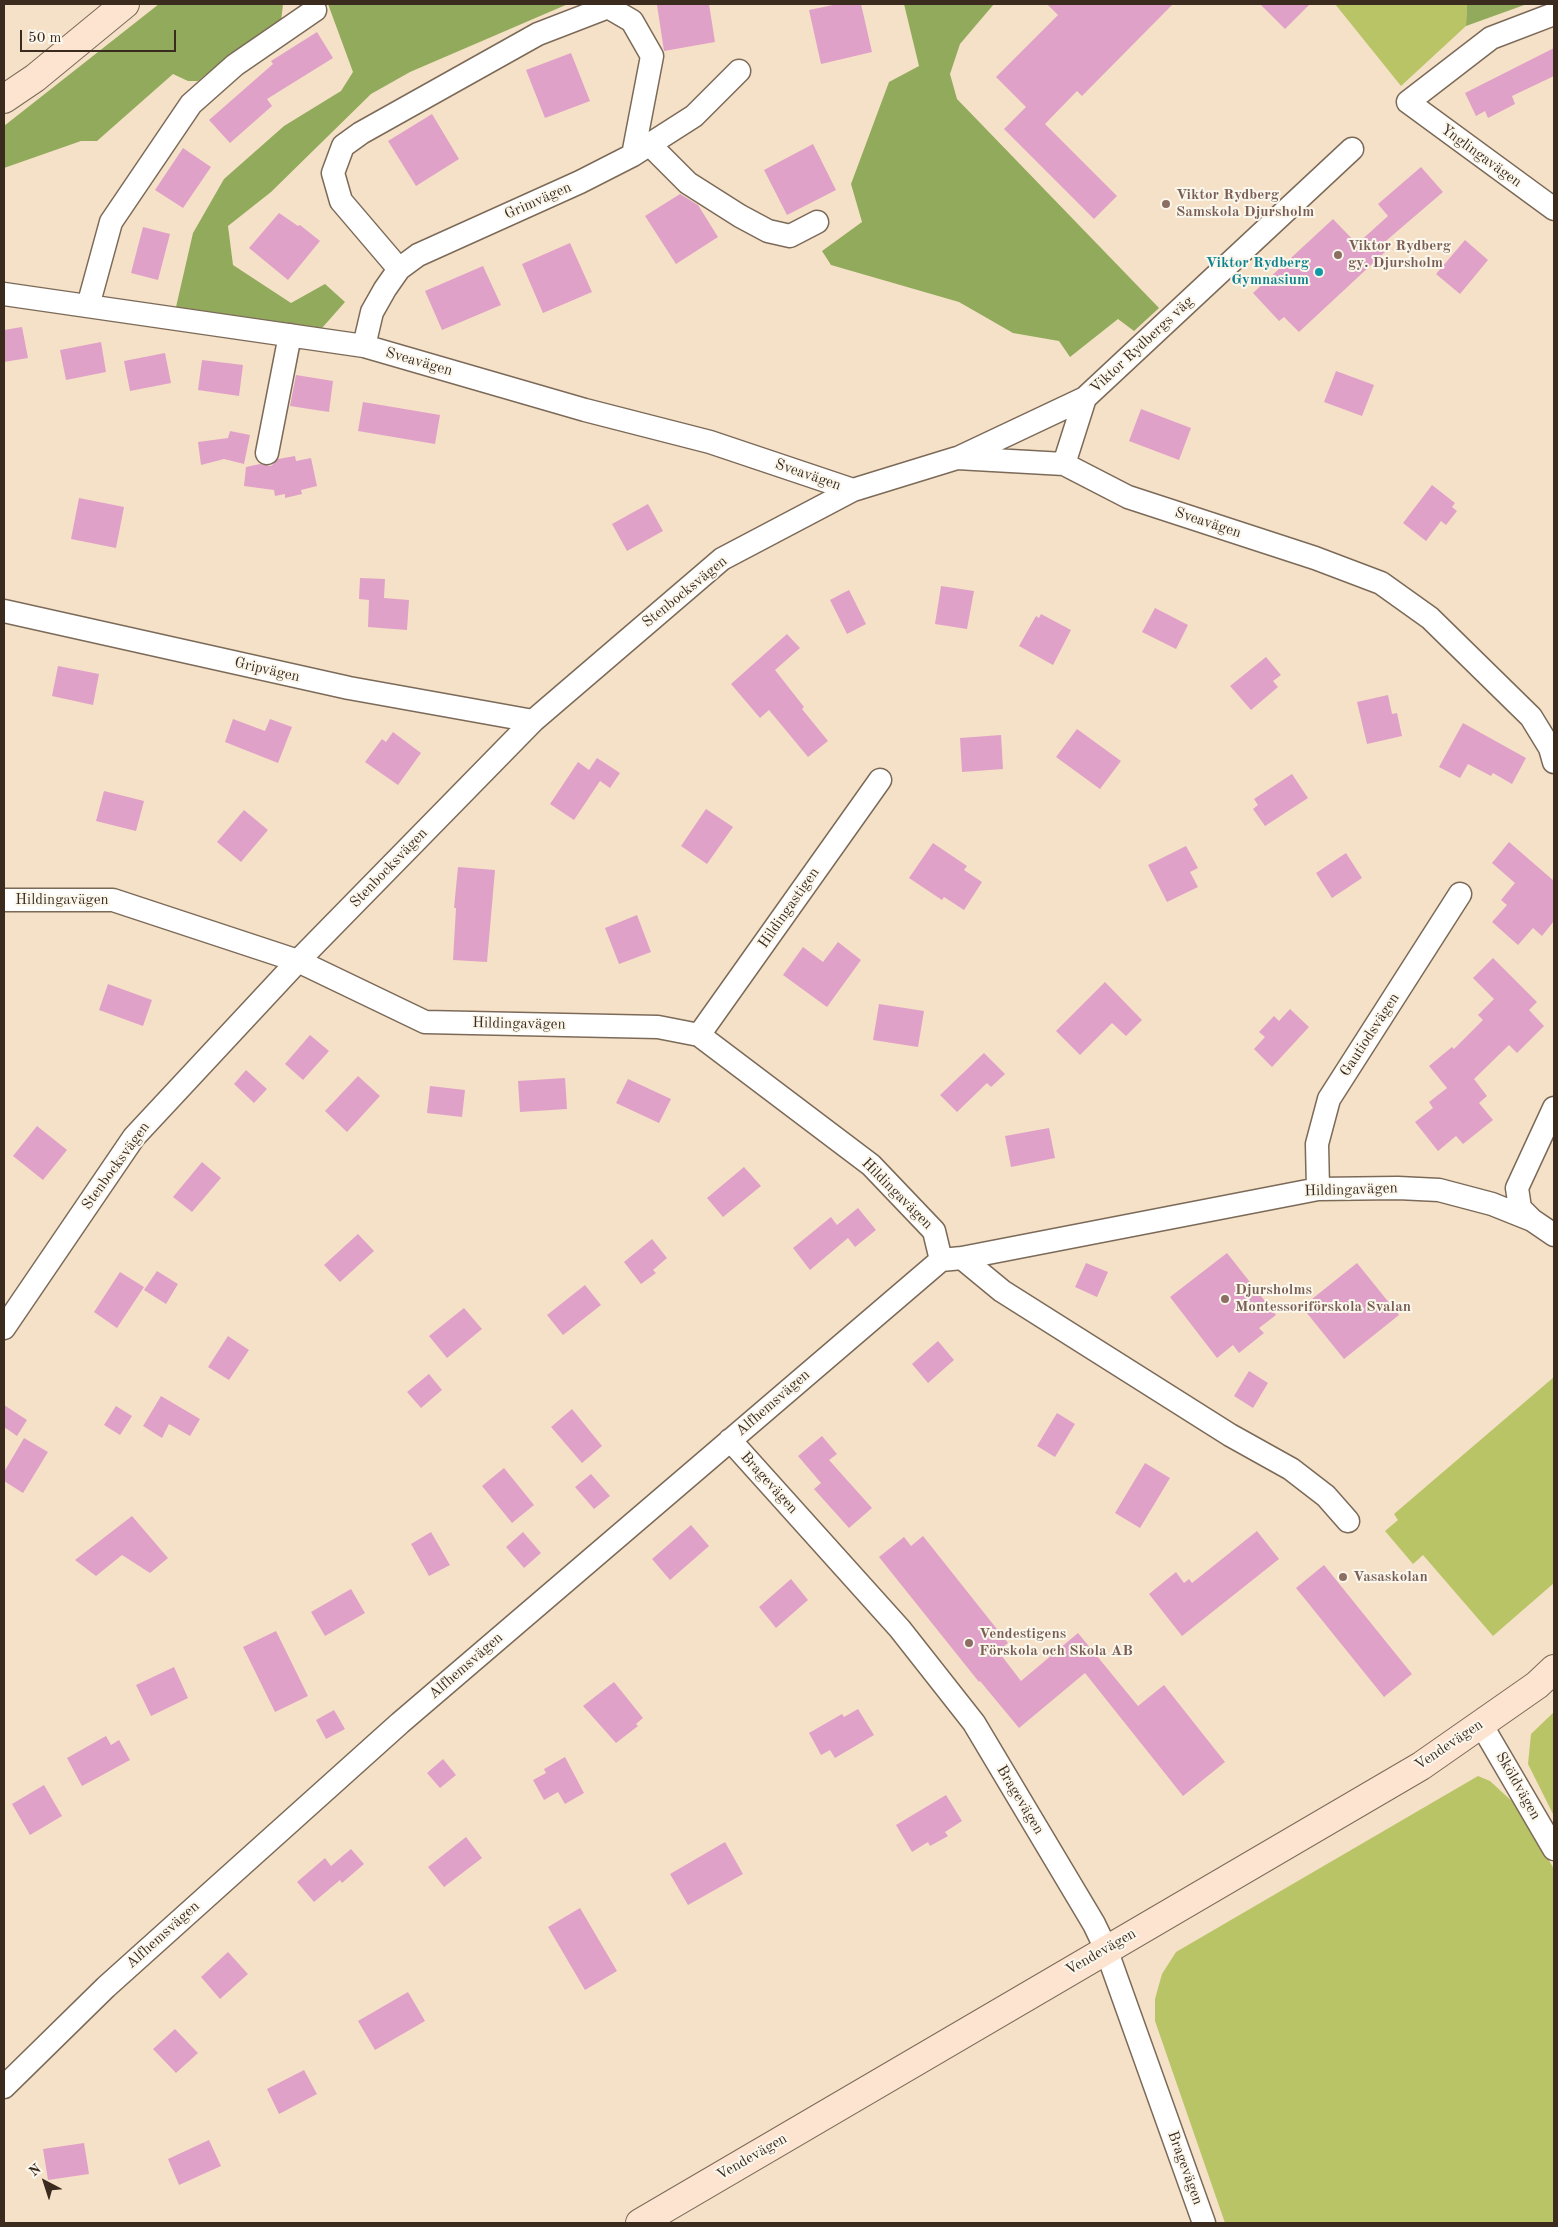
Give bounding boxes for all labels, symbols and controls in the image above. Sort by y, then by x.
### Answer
scale bar [22,20,179,52]
text: 50 m [28,31,62,46]
street label: Ynglingavägen [1437,121,1525,191]
street label: Grimvägen [502,178,574,224]
place label: Viktor Rydberg Samskola Djursholm [1176,186,1314,221]
marker: Viktor Rydberg Samskola Djursholm [1160,198,1172,210]
place label: Viktor Rydberg gy. Djursholm [1348,237,1451,272]
marker: Viktor Rydberg gy. Djursholm [1332,249,1344,261]
place label: Viktor Rydberg Gymnasium [1206,254,1309,289]
marker: Viktor Rydberg Gymnasium [1313,266,1325,278]
street label: Viktor Rydbergs väg [1087,293,1197,397]
street label: Sveavägen [383,344,455,380]
street label: Sveavägen [773,455,843,495]
street label: Sveavägen [1172,504,1244,542]
street label: Stenbocksvägen [639,552,731,632]
street label: Gripvägen [233,654,301,686]
street label: Stenbocksvägen [346,824,432,912]
street label: Hildingastigen [755,864,823,952]
street label: Hildingavägen [15,891,109,909]
street label: Gautiodsvägen [1336,990,1404,1080]
street label: Hildingavägen [472,1014,566,1034]
street label: Stenbocksvägen [78,1119,154,1213]
street label: Hildingavägen [858,1155,936,1233]
street label: Hildingavägen [1304,1179,1398,1201]
place label: Djursholms Montessoriförskola Svalan [1235,1281,1411,1316]
marker: Djursholms Montessoriförskola Svalan [1219,1293,1231,1305]
street label: Alfhemsvägen [732,1366,814,1440]
street label: Bragevägen [736,1448,802,1518]
place label: Vasaskolan [1353,1568,1428,1586]
marker: Vasaskolan [1337,1571,1349,1583]
place label: Vendestigens Förskola och Skola AB [979,1625,1133,1660]
street label: Alfhemsvägen [425,1629,507,1703]
marker: Vendestigens Förskola och Skola AB [963,1637,975,1649]
street label: Vendevägen [1411,1716,1487,1774]
street label: Sköldvägen [1491,1749,1545,1823]
street label: Bragevägen [992,1762,1048,1838]
street label: Alfhemsvägen [123,1897,203,1973]
street label: Vendevägen [1063,1925,1139,1979]
street label: Bragevägen [1163,2129,1207,2207]
street label: Vendevägen [714,2130,790,2184]
north arrow [20,2157,70,2207]
text: N [27,2162,44,2179]

